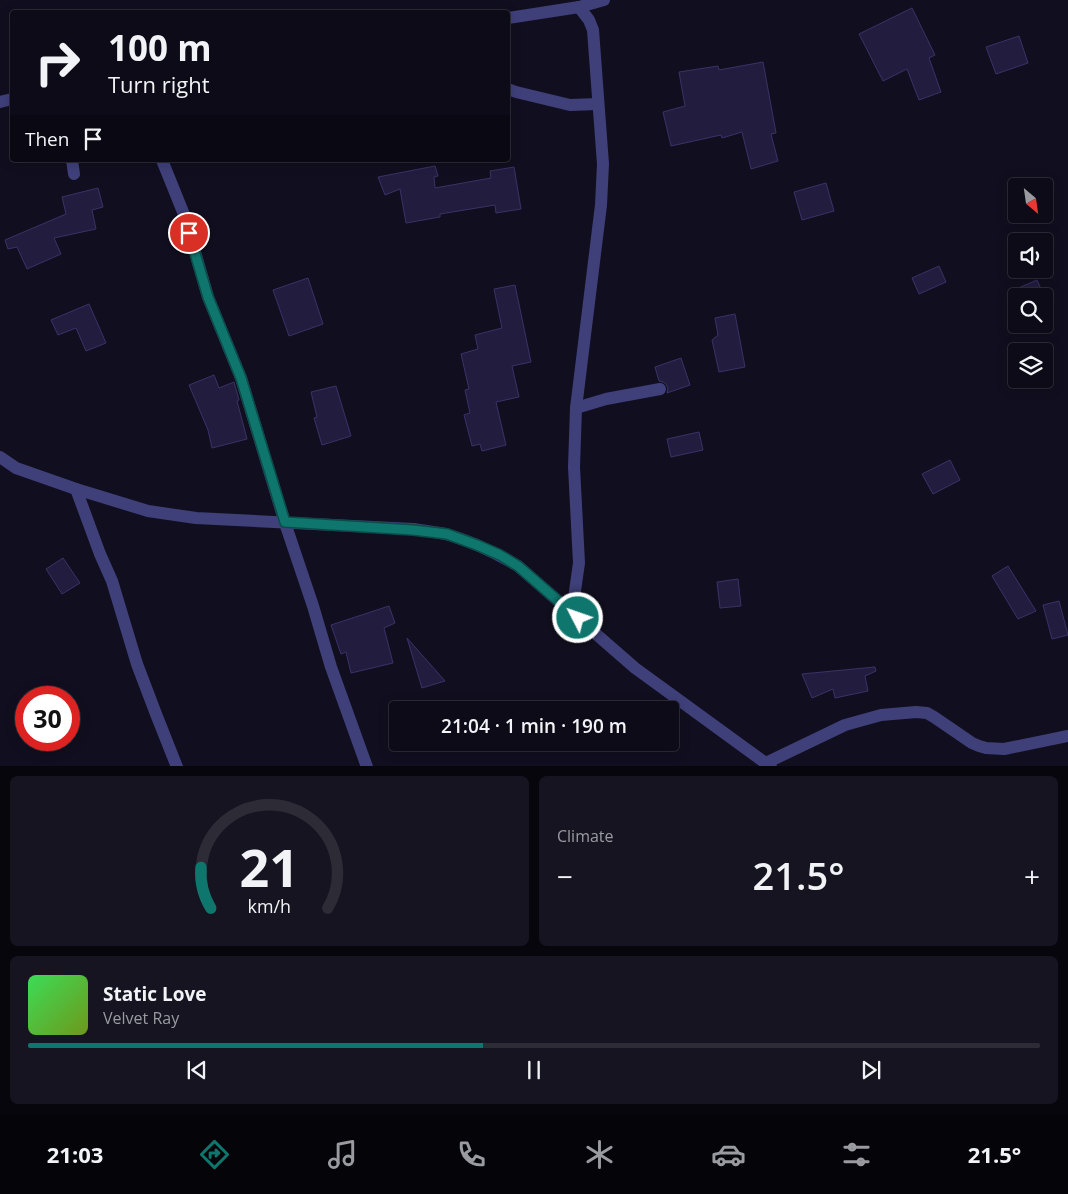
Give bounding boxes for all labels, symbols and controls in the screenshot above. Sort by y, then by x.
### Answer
text: 100 m [108,24,212,71]
icon: right [25,30,90,95]
text: Turn right [108,69,210,99]
icon: arrive [79,125,107,153]
text: Then [25,126,69,152]
north arrow [1008,178,1052,222]
map controls [1008,178,1053,388]
pin [168,212,210,254]
icon: arrive [175,219,203,247]
button: sound [1008,233,1053,278]
button: search [1008,288,1053,333]
button: layers [1008,343,1053,388]
position arrow [551,591,603,643]
speed limit sign: 30 [15,686,80,751]
text: 21:04 · 1 min · 190 m [441,713,627,739]
text: Climate [557,825,614,847]
text: 21 [240,831,299,902]
text: 21.5° [753,849,844,901]
text: − [557,857,573,895]
text: + [1024,857,1040,895]
text: km/h [248,894,291,918]
text: Static Love [103,981,206,1007]
text: Velvet Ray [103,1007,179,1029]
icon: previous [183,1056,211,1084]
icon: pause [520,1056,548,1084]
icon: next [857,1056,885,1084]
icon: directions [197,1137,232,1172]
icon: music [325,1137,360,1172]
icon: phone [454,1137,489,1172]
icon: climate [582,1137,617,1172]
icon: car [711,1137,746,1172]
icon: filters [839,1137,874,1172]
text: 21:03 [47,1139,103,1169]
text: 21.5° [968,1139,1021,1169]

